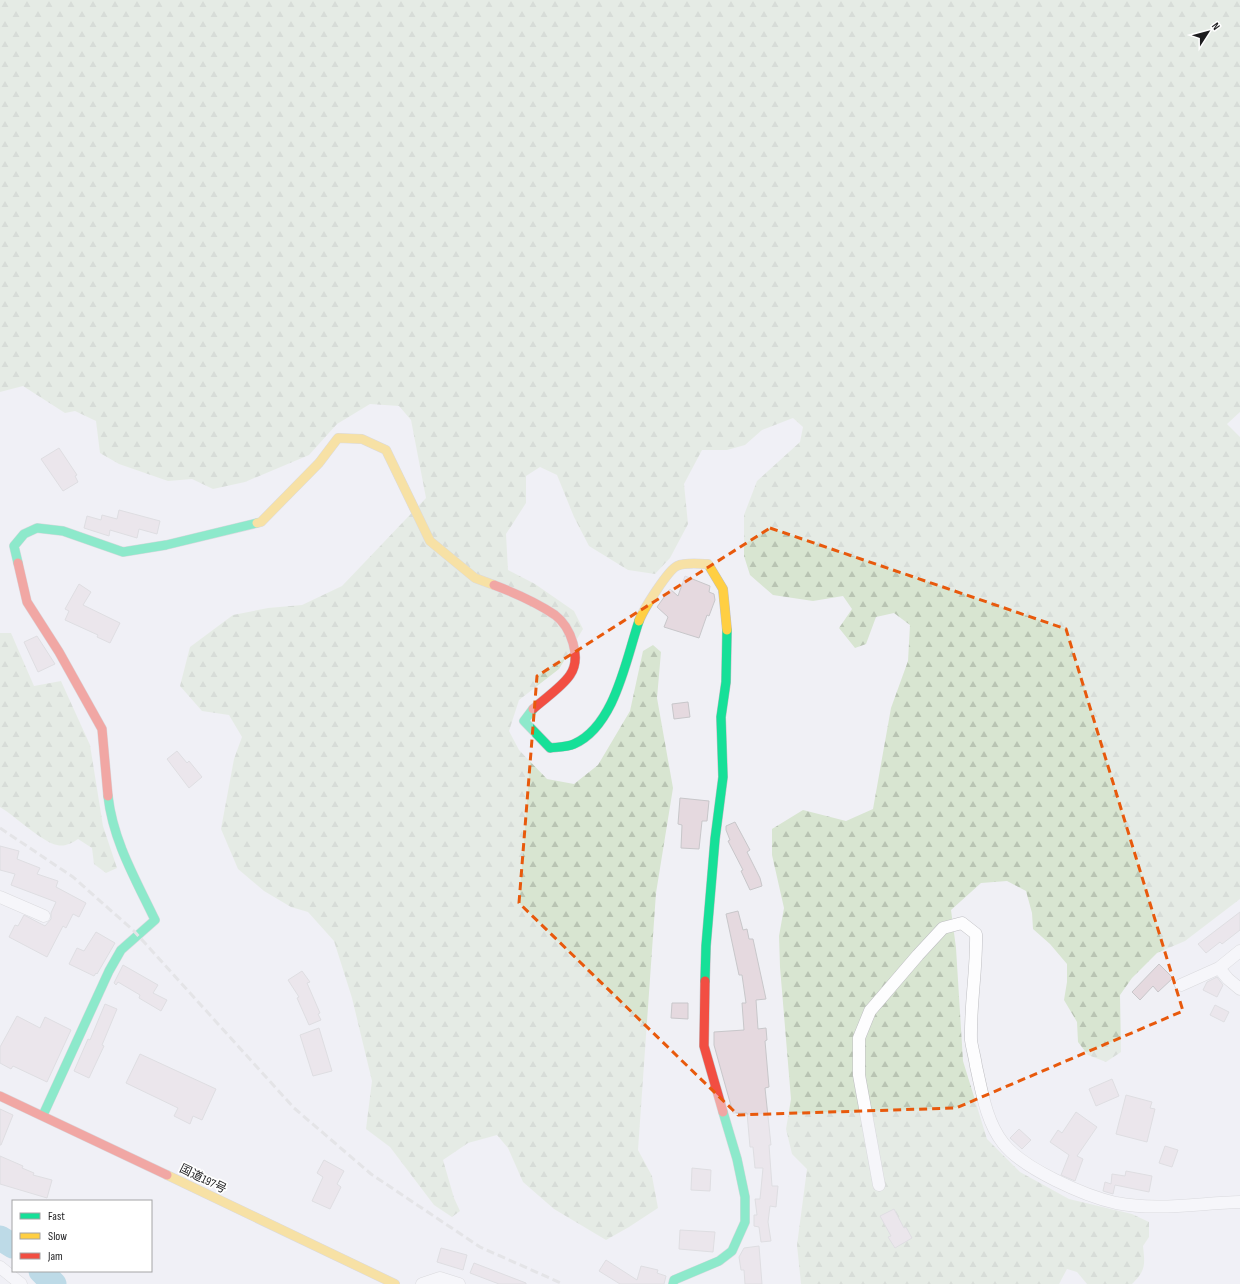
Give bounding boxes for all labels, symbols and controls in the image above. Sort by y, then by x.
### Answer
north arrow [1188,12,1228,52]
text: N [1209,20,1223,33]
street label: 国道197号 [177,1161,229,1197]
legend [12,1200,152,1272]
text: Fast [48,1209,65,1224]
text: Slow [48,1229,67,1244]
text: Jam [47,1249,63,1264]

